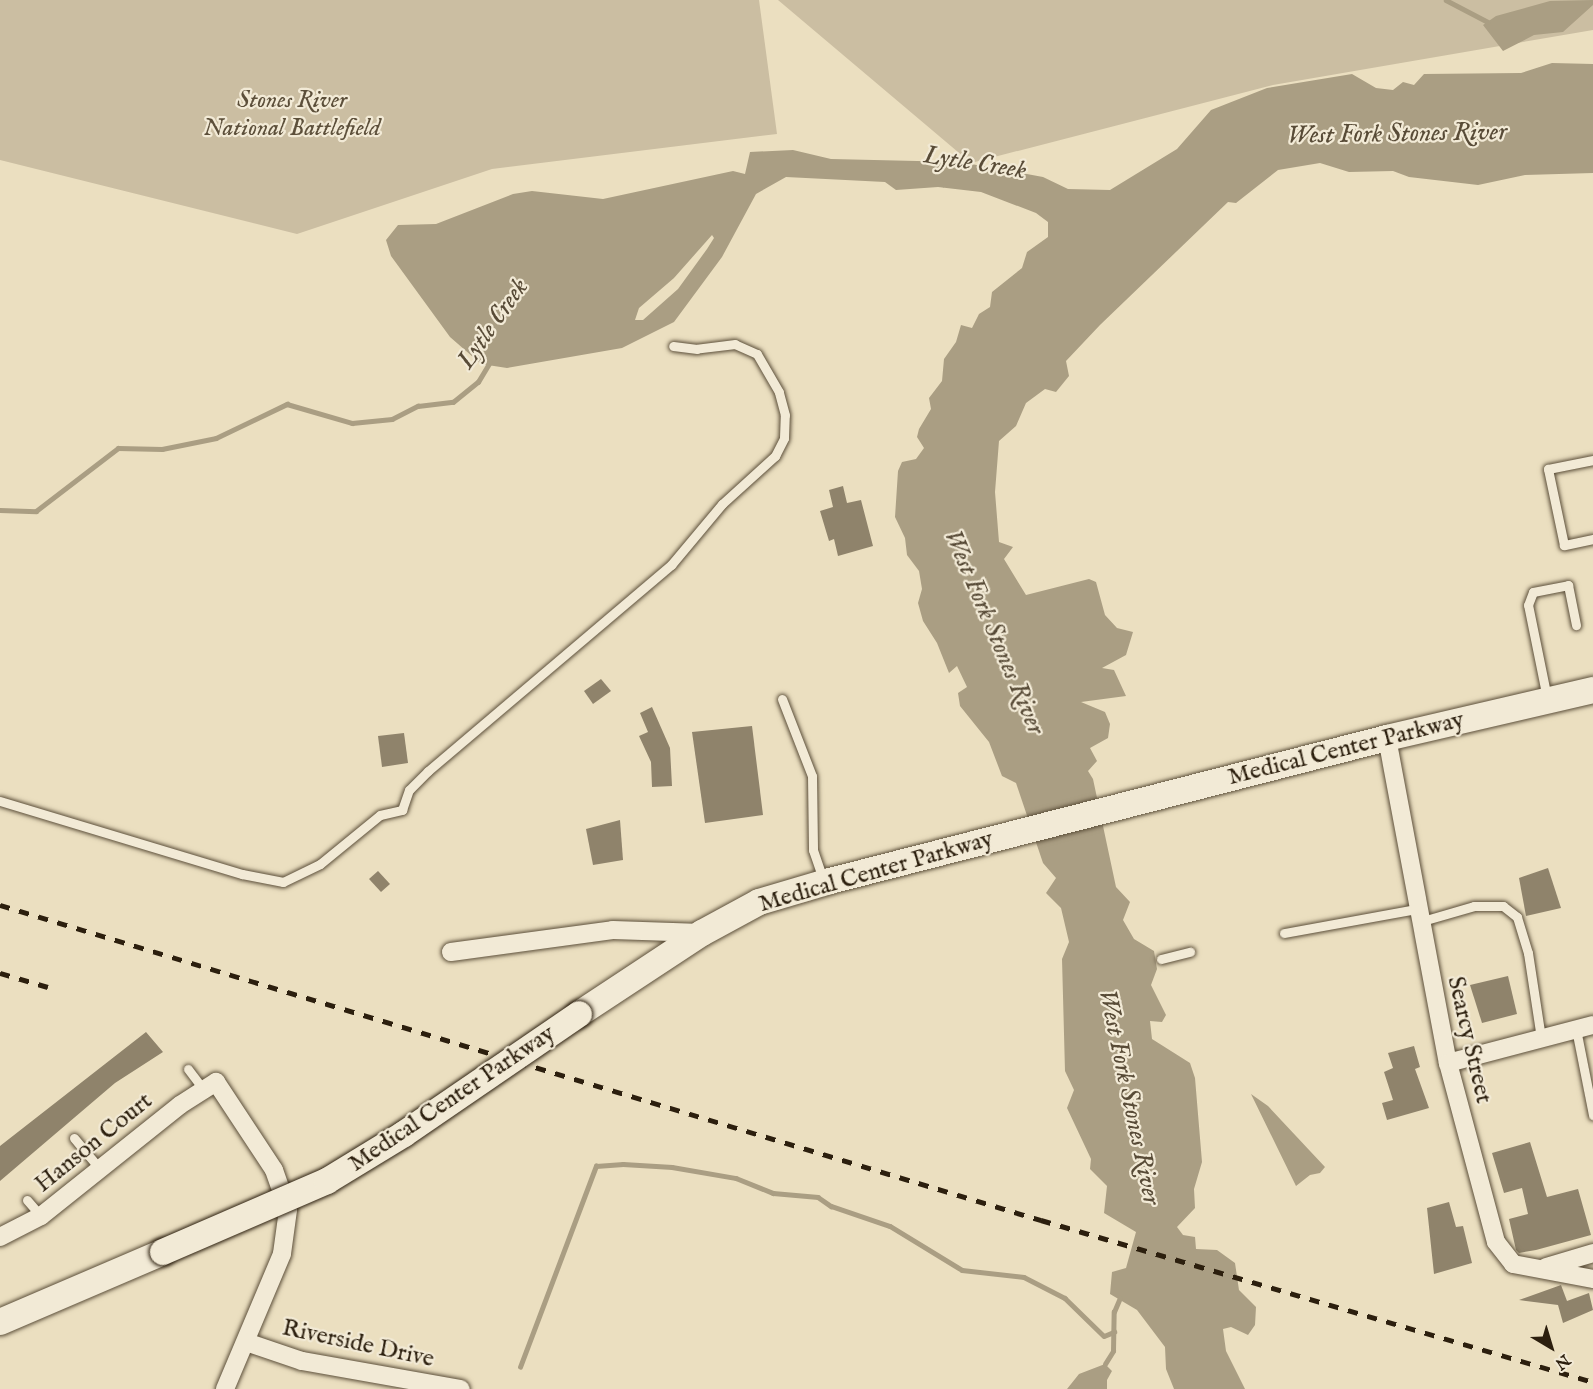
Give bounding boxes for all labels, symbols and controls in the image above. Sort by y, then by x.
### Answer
park label: Stones River National Battlefield [203,87,381,143]
water label: West Fork Stones River [1287,116,1507,152]
water label: Lytle Creek [922,140,1028,186]
water label: Lytle Creek [451,273,535,375]
water label: West Fork Stones River [937,525,1051,739]
street label: Medical Center Parkway [1225,706,1467,792]
street label: Medical Center Parkway [756,825,996,919]
street label: Searcy Street [1440,974,1498,1106]
water label: West Fork Stones River [1091,986,1167,1208]
street label: Medical Center Parkway [343,1019,561,1179]
street label: Hanson Court [30,1087,158,1199]
street label: Riverside Drive [279,1314,437,1374]
north arrow [1521,1317,1581,1377]
text: N [1550,1349,1574,1373]

